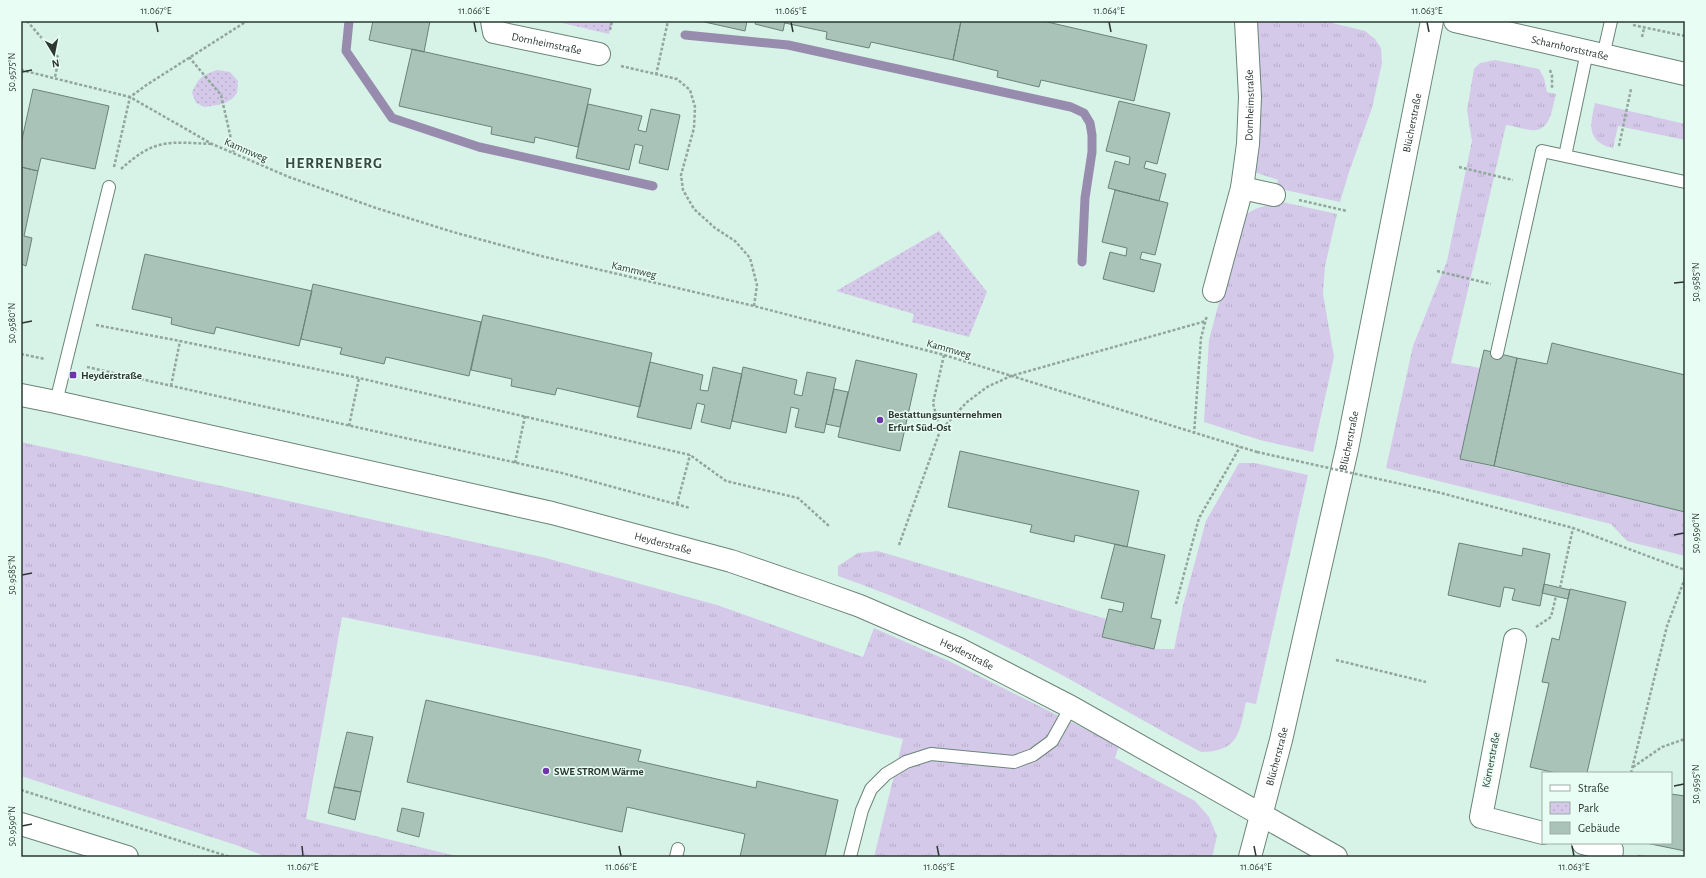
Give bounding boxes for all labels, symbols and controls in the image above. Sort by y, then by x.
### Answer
text: 11.067°E [140,6,172,16]
text: 11.066°E [458,6,490,16]
text: 11.065°E [775,6,807,16]
text: 11.064°E [1093,6,1125,16]
text: 11.063°E [1411,6,1443,16]
street label: Dornheimstraße [511,30,583,56]
street label: Scharnhorststraße [1530,33,1610,62]
north arrow [34,34,74,74]
text: 50.9575°N [7,53,17,91]
text: N [51,57,60,69]
street label: Dornheimstraße [1243,69,1256,141]
street label: Blücherstraße [1401,92,1423,153]
street label: Kammweg [223,136,270,164]
district label: HERRENBERG [285,156,383,171]
street label: Kammweg [610,259,658,281]
text: 50.9585°N [1691,262,1701,302]
text: 50.9580°N [7,303,17,343]
street label: Kammweg [925,337,973,361]
marker: Heyderstraße [68,370,78,380]
place label: Heyderstraße [81,370,142,381]
place label: Bestattungsunternehmen Erfurt Süd-Ost [888,409,1002,433]
street label: Blücherstraße [1337,410,1360,471]
marker: Bestattungsunternehmen Erfurt Süd-Ost [875,415,885,425]
text: 50.9590°N [1691,513,1701,553]
street label: Heyderstraße [633,530,693,556]
text: 50.9585°N [7,555,17,595]
street label: Heyderstraße [938,636,996,672]
street label: Blücherstraße [1264,726,1289,787]
street label: Körnerstraße [1480,731,1502,789]
text: 50.9595°N [1691,764,1701,804]
marker: SWE STROM Wärme [541,766,551,776]
place label: SWE STROM Wärme [554,766,644,777]
legend [1542,772,1672,844]
text: Straße [1578,782,1609,794]
text: Park [1578,802,1599,814]
text: 50.9590°N [7,806,17,846]
text: Gebäude [1578,822,1620,834]
text: 11.067°E [287,862,319,872]
text: 11.066°E [605,862,637,872]
text: 11.065°E [923,862,955,872]
text: 11.064°E [1240,862,1272,872]
text: 11.063°E [1558,862,1590,872]

